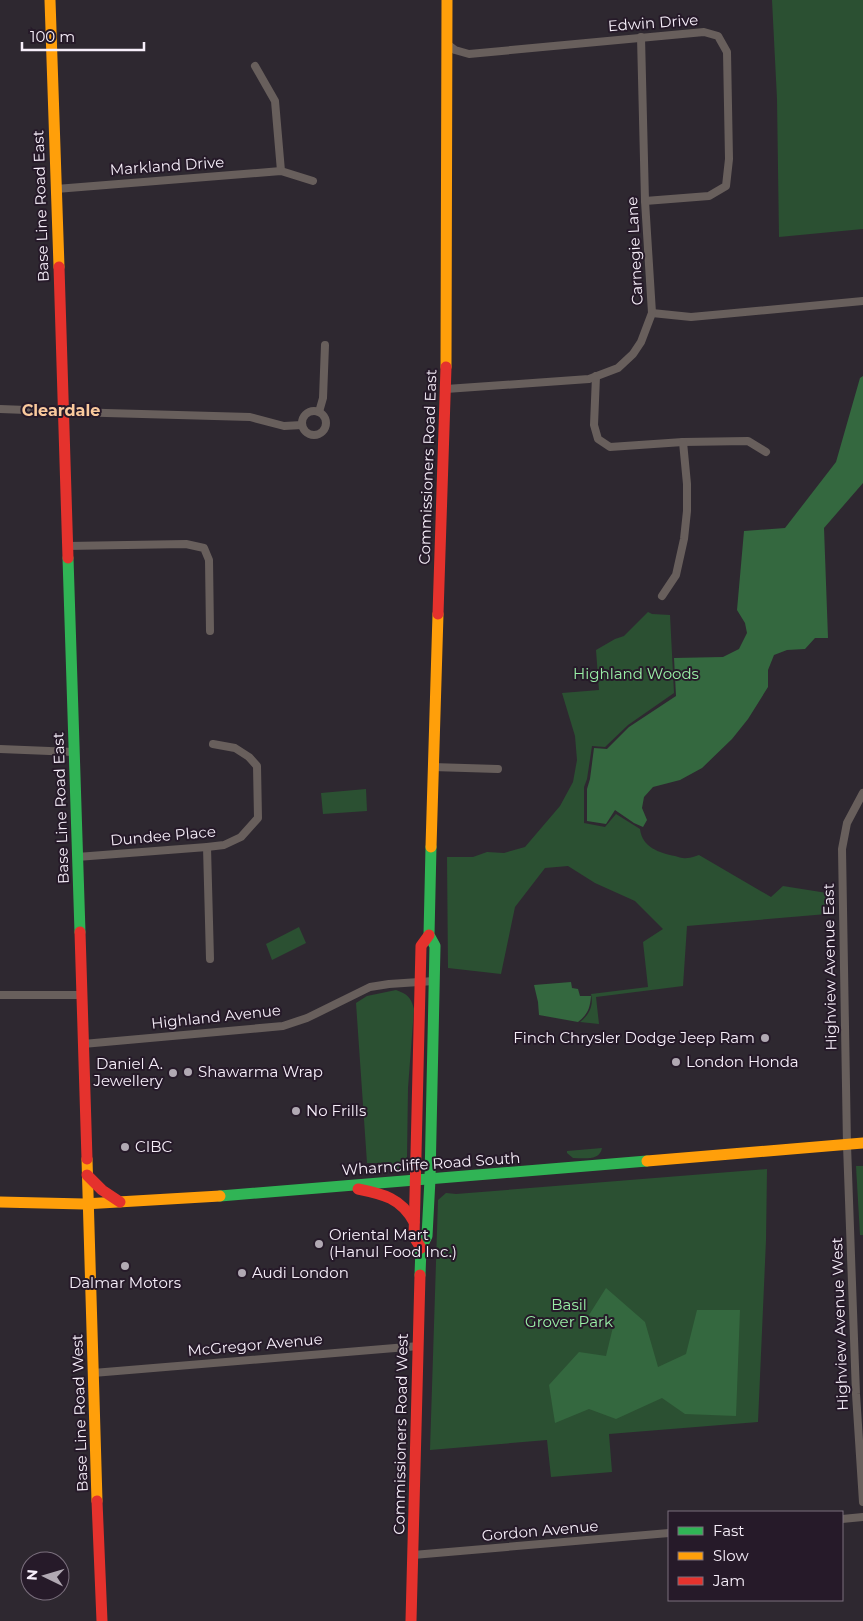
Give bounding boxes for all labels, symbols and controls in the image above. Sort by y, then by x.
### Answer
street label: Edwin Drive [607,10,699,35]
scale bar [22,20,145,52]
text: 100 m [30,27,75,46]
street label: Base Line Road East [28,130,53,282]
street label: Markland Drive [109,152,225,179]
street label: Carnegie Lane [622,196,647,306]
street label: Commissioners Road East [415,369,440,565]
district label: Cleardale [22,401,100,420]
park label: Highland Woods [573,664,699,683]
street label: Base Line Road East [48,732,73,884]
street label: Dundee Place [109,821,217,850]
street label: Highview Avenue East [819,883,840,1051]
street label: Highland Avenue [150,1000,282,1033]
place label: Finch Chrysler Dodge Jeep Ram [513,1028,755,1047]
marker: Finch Chrysler Dodge Jeep Ram [759,1032,771,1044]
place label: London Honda [686,1052,799,1071]
place label: Daniel A. Jewellery [92,1054,164,1090]
marker: London Honda [670,1056,682,1068]
place label: Shawarma Wrap [198,1062,323,1081]
marker: Shawarma Wrap [182,1066,194,1078]
marker: Daniel A. Jewellery [167,1067,179,1079]
place label: No Frills [306,1101,366,1120]
marker: No Frills [290,1105,302,1117]
place label: CIBC [135,1137,172,1156]
marker: CIBC [119,1141,131,1153]
street label: Wharncliffe Road South [341,1148,521,1179]
place label: Oriental Mart (Hanul Food Inc.) [329,1225,457,1261]
street label: Highview Avenue West [827,1237,852,1411]
marker: Oriental Mart (Hanul Food Inc.) [313,1238,325,1250]
marker: Dalmar Motors [119,1260,131,1272]
place label: Audi London [252,1263,349,1282]
marker: Audi London [236,1267,248,1279]
place label: Dalmar Motors [69,1273,181,1292]
park label: Basil Grover Park [525,1295,613,1331]
street label: McGregor Avenue [187,1329,323,1360]
street label: Commissioners Road West [389,1333,412,1535]
street label: Base Line Road West [67,1334,92,1492]
legend [668,1511,843,1601]
street label: Gordon Avenue [481,1516,599,1545]
text: Fast [713,1521,744,1540]
text: Slow [713,1546,749,1565]
north arrow [20,1551,70,1601]
text: N [23,1568,42,1581]
text: Jam [712,1571,745,1590]

